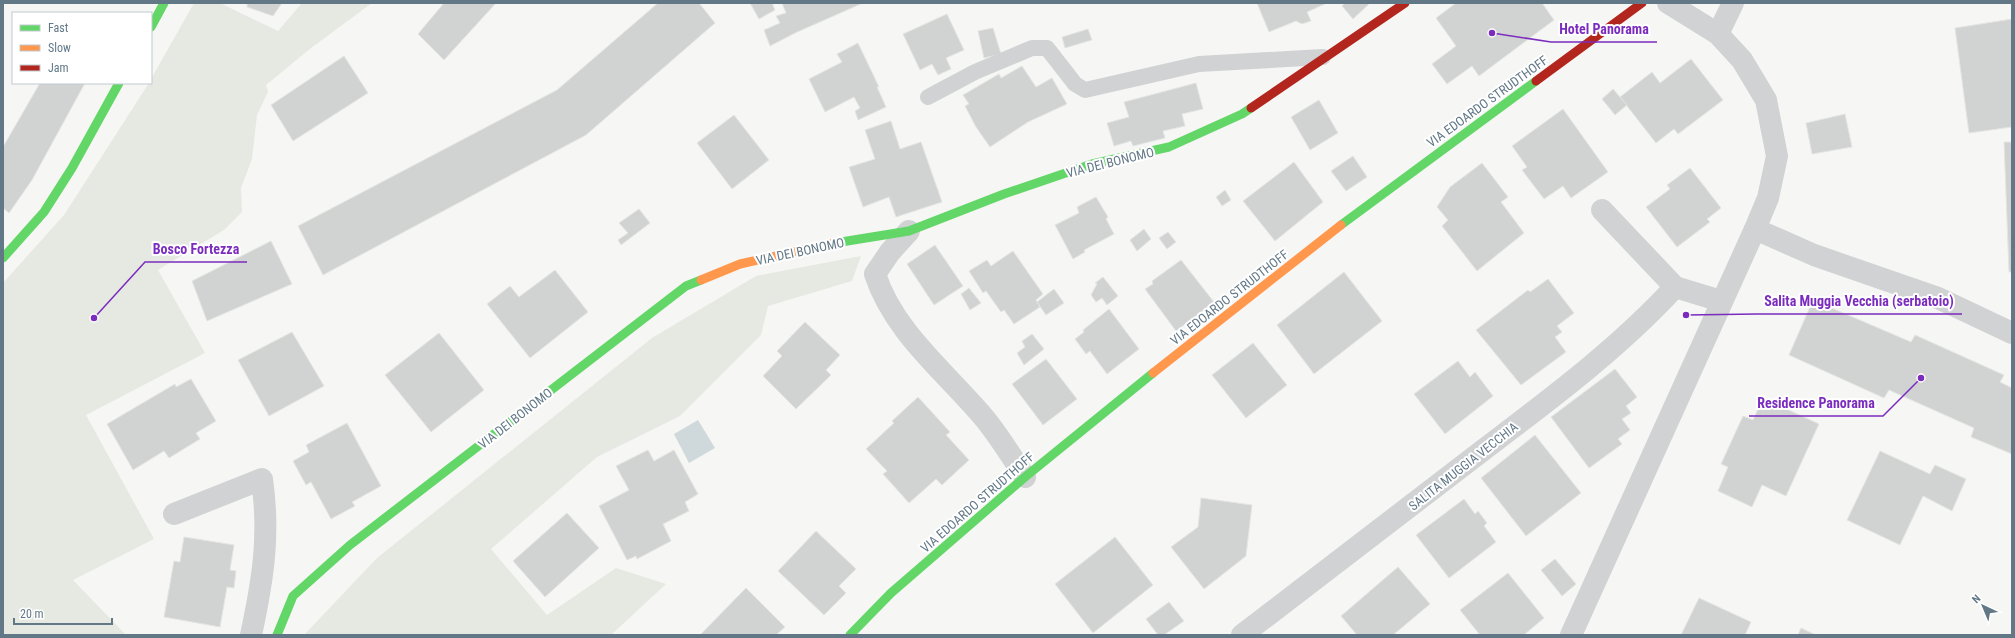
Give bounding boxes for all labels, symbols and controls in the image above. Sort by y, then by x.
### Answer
legend [12,12,152,84]
callout: Hotel Panorama [1551,16,1657,42]
text: Fast [48,21,69,35]
text: Hotel Panorama [1559,21,1649,37]
text: Slow [48,41,71,55]
street label: VIA EDOARDO STRUDTHOFF [1424,53,1551,150]
text: Jam [48,61,69,75]
street label: VIA DEI BONOMO [1065,144,1156,181]
street label: VIA DEI BONOMO [755,235,846,268]
callout: Bosco Fortezza [145,236,247,262]
text: Bosco Fortezza [153,241,240,257]
street label: VIA EDOARDO STRUDTHOFF [1167,247,1291,348]
callout: Salita Muggia Vecchia (serbatoio) [1757,288,1962,314]
text: Salita Muggia Vecchia (serbatoio) [1764,293,1954,310]
street label: VIA DEI BONOMO [475,385,555,452]
callout: Residence Panorama [1749,390,1883,416]
text: Residence Panorama [1757,395,1875,411]
street label: SALITA MUGGIA VECCHIA [1406,419,1521,514]
street label: VIA EDOARDO STRUDTHOFF [918,449,1037,556]
north arrow [1963,586,2003,626]
text: N [1969,592,1984,606]
scale bar [14,600,112,626]
text: 20 m [20,607,44,621]

